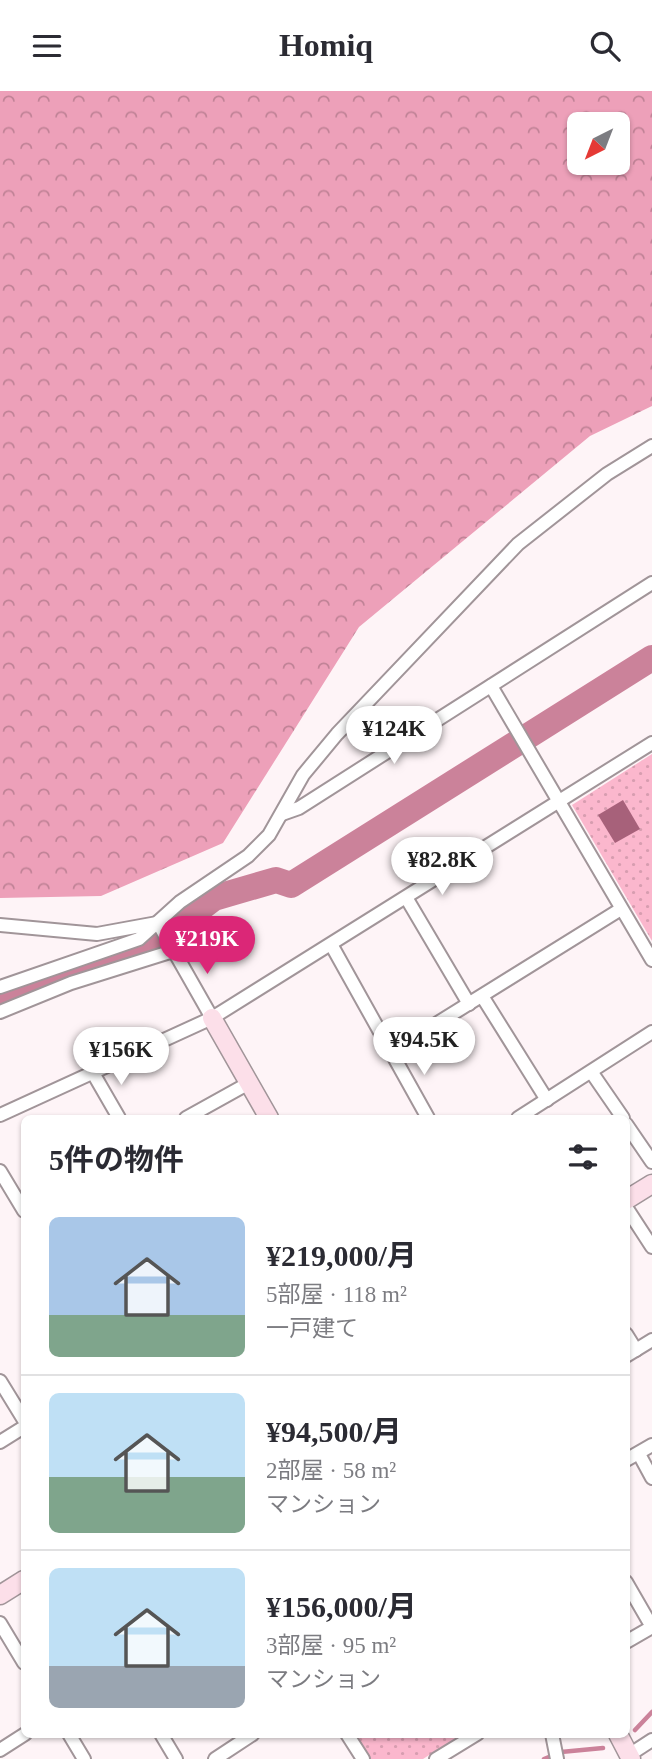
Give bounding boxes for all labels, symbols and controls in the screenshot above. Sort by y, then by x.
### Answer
icon: menu [28,27,66,65]
text: Homiq [279,27,373,63]
icon: search [586,27,624,65]
north arrow [567,112,630,175]
map controls [567,112,630,175]
pin: ¥124K [345,707,443,766]
text: ¥124K [362,716,426,741]
pin: ¥82.8K [385,837,499,897]
text: ¥82.8K [407,847,477,872]
pin: ¥219K [158,917,256,976]
text: ¥219K [175,926,239,951]
pin: ¥94.5K [367,1017,481,1077]
pin: ¥156K [72,1027,170,1087]
text: ¥94.5K [389,1027,459,1052]
text: ¥156K [89,1037,153,1062]
icon: filters [564,1138,602,1176]
text: 5件の物件 [49,1143,184,1176]
text: ¥219,000/月 [266,1239,417,1272]
icon: home [105,1245,189,1329]
text: 5部屋 · 118 m² [266,1282,407,1307]
text: 一戸建て [266,1316,358,1341]
text: ¥94,500/月 [266,1415,402,1448]
icon: home [105,1421,189,1505]
text: 2部屋 · 58 m² [266,1458,396,1483]
text: マンション [266,1492,381,1517]
text: ¥156,000/月 [266,1590,417,1623]
icon: home [105,1596,189,1680]
text: 3部屋 · 95 m² [266,1633,396,1658]
text: マンション [266,1667,381,1692]

